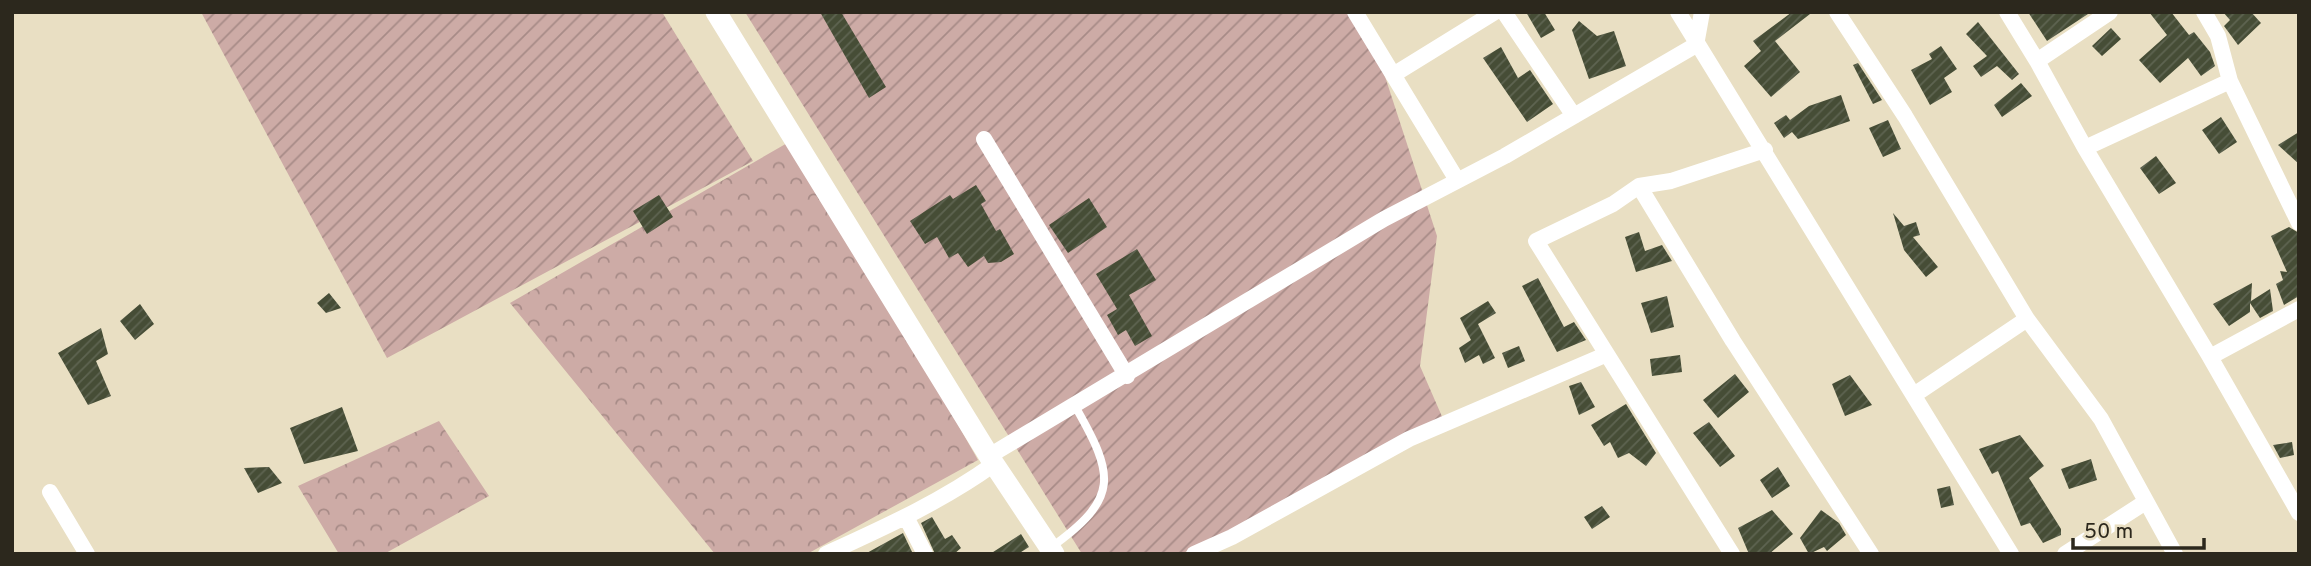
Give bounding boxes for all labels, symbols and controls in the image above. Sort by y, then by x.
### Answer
scale bar [2073,506,2204,550]
text: 50 m [2084,519,2133,546]

